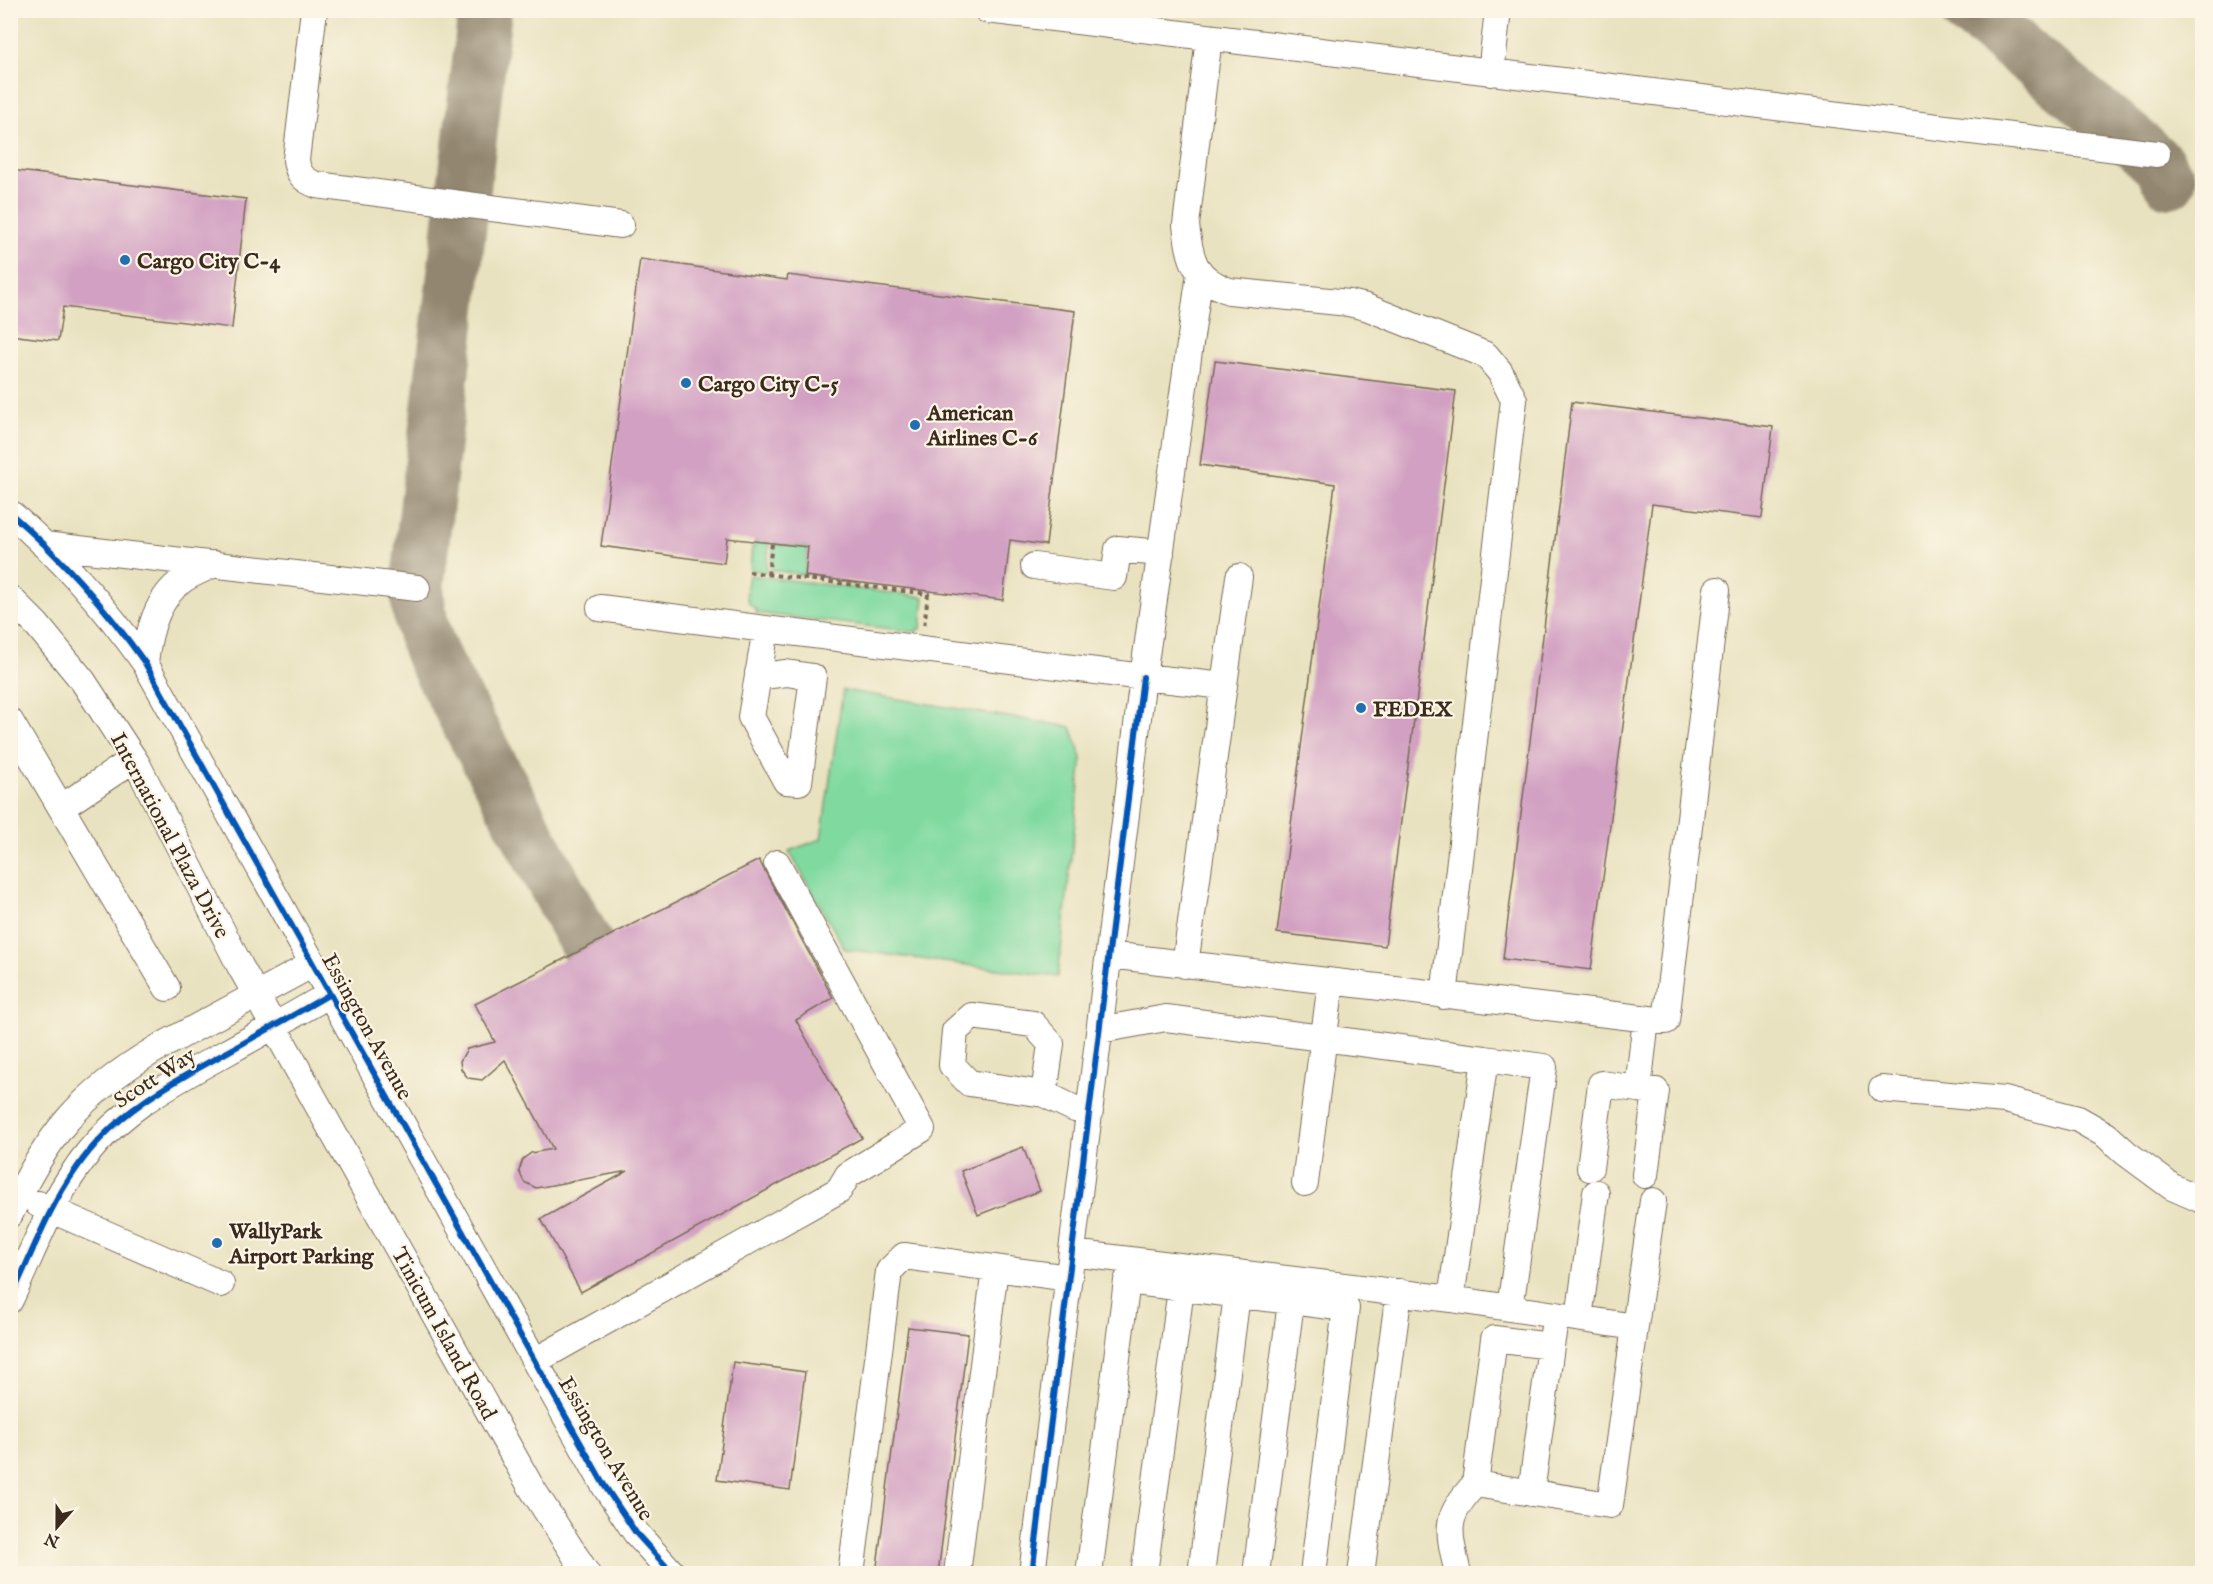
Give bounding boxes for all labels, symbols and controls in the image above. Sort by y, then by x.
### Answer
place label: Cargo City C-4 [137,248,281,276]
marker: Cargo City C-4 [118,253,132,267]
place label: Cargo City C-5 [698,371,838,399]
marker: Cargo City C-5 [679,376,693,390]
place label: American Airlines C-6 [926,400,1039,453]
marker: American Airlines C-6 [908,418,922,432]
place label: FEDEX [1373,696,1453,724]
marker: FEDEX [1354,701,1368,715]
street label: International Plaza Drive [103,728,235,944]
street label: Essington Avenue [314,949,418,1105]
street label: Scott Way [109,1042,202,1116]
place label: WallyPark Airport Parking [228,1218,374,1271]
marker: WallyPark Airport Parking [210,1236,224,1250]
street label: Tinicum Island Road [384,1243,502,1425]
street label: Essington Avenue [551,1372,659,1526]
north arrow [27,1497,87,1557]
text: N [42,1527,63,1551]

